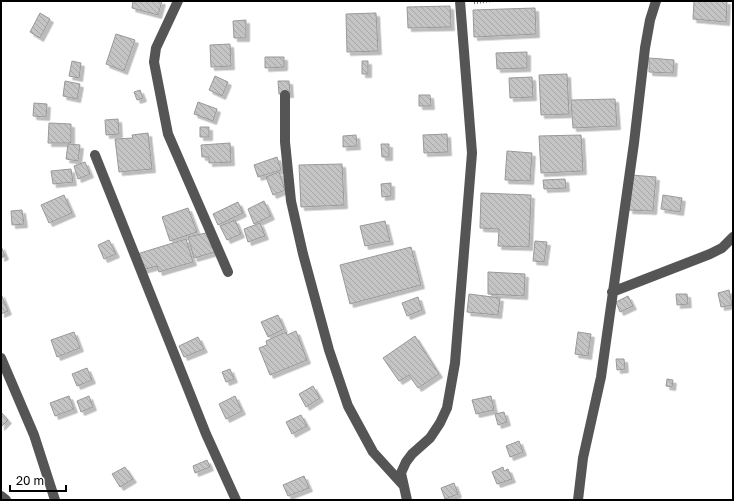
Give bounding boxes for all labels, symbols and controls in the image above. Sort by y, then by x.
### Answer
scale bar [10,467,66,493]
text: 20 m [16,473,44,488]

